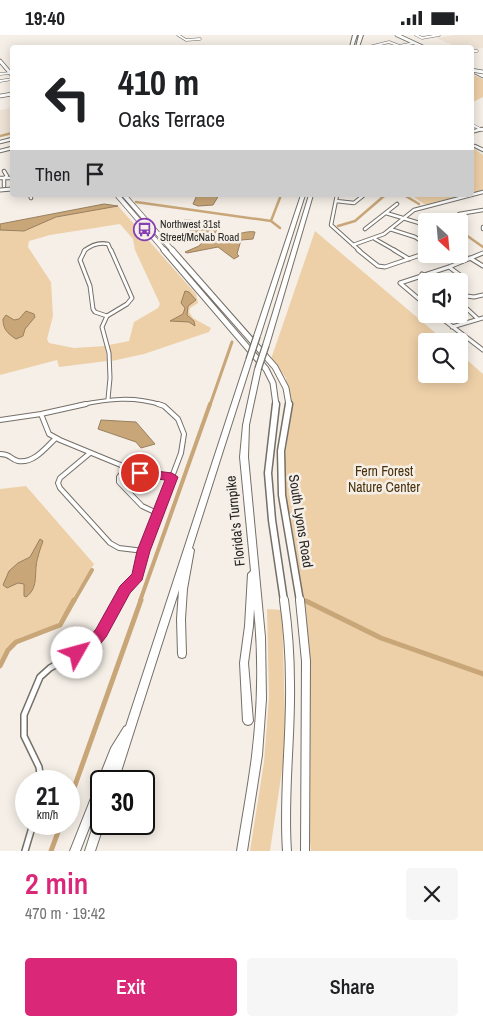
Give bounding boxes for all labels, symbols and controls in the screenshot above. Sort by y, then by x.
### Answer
text: 19:40 [25,5,65,31]
text: 410 m [118,59,199,106]
icon: left [35,65,100,130]
text: Oaks Terrace [118,104,225,134]
icon: arrive [81,160,109,188]
text: Then [35,161,71,187]
north arrow [418,213,468,263]
map controls [418,213,468,383]
place label: Northwest 31st Street/McNab Road [160,217,239,244]
bus stop icon: Northwest 31st Street/McNab Road [132,218,156,242]
button: sound [418,273,468,323]
button: search [418,333,468,383]
pin [119,452,161,494]
icon: arrive [126,459,154,487]
park label: Fern Forest Nature Center [348,462,420,496]
street label: South Lyons Road [285,473,317,569]
street label: Florida's Turnpike [221,475,249,567]
position arrow [50,626,102,678]
speed limit sign: 30 [90,770,155,835]
text: 21 [36,779,59,813]
text: km/h [37,807,58,823]
text: 2 min [25,863,88,903]
button: close [406,868,458,920]
text: 470 m · 19:42 [25,902,105,924]
button: Exit [25,958,237,1016]
button: Share [247,958,458,1016]

